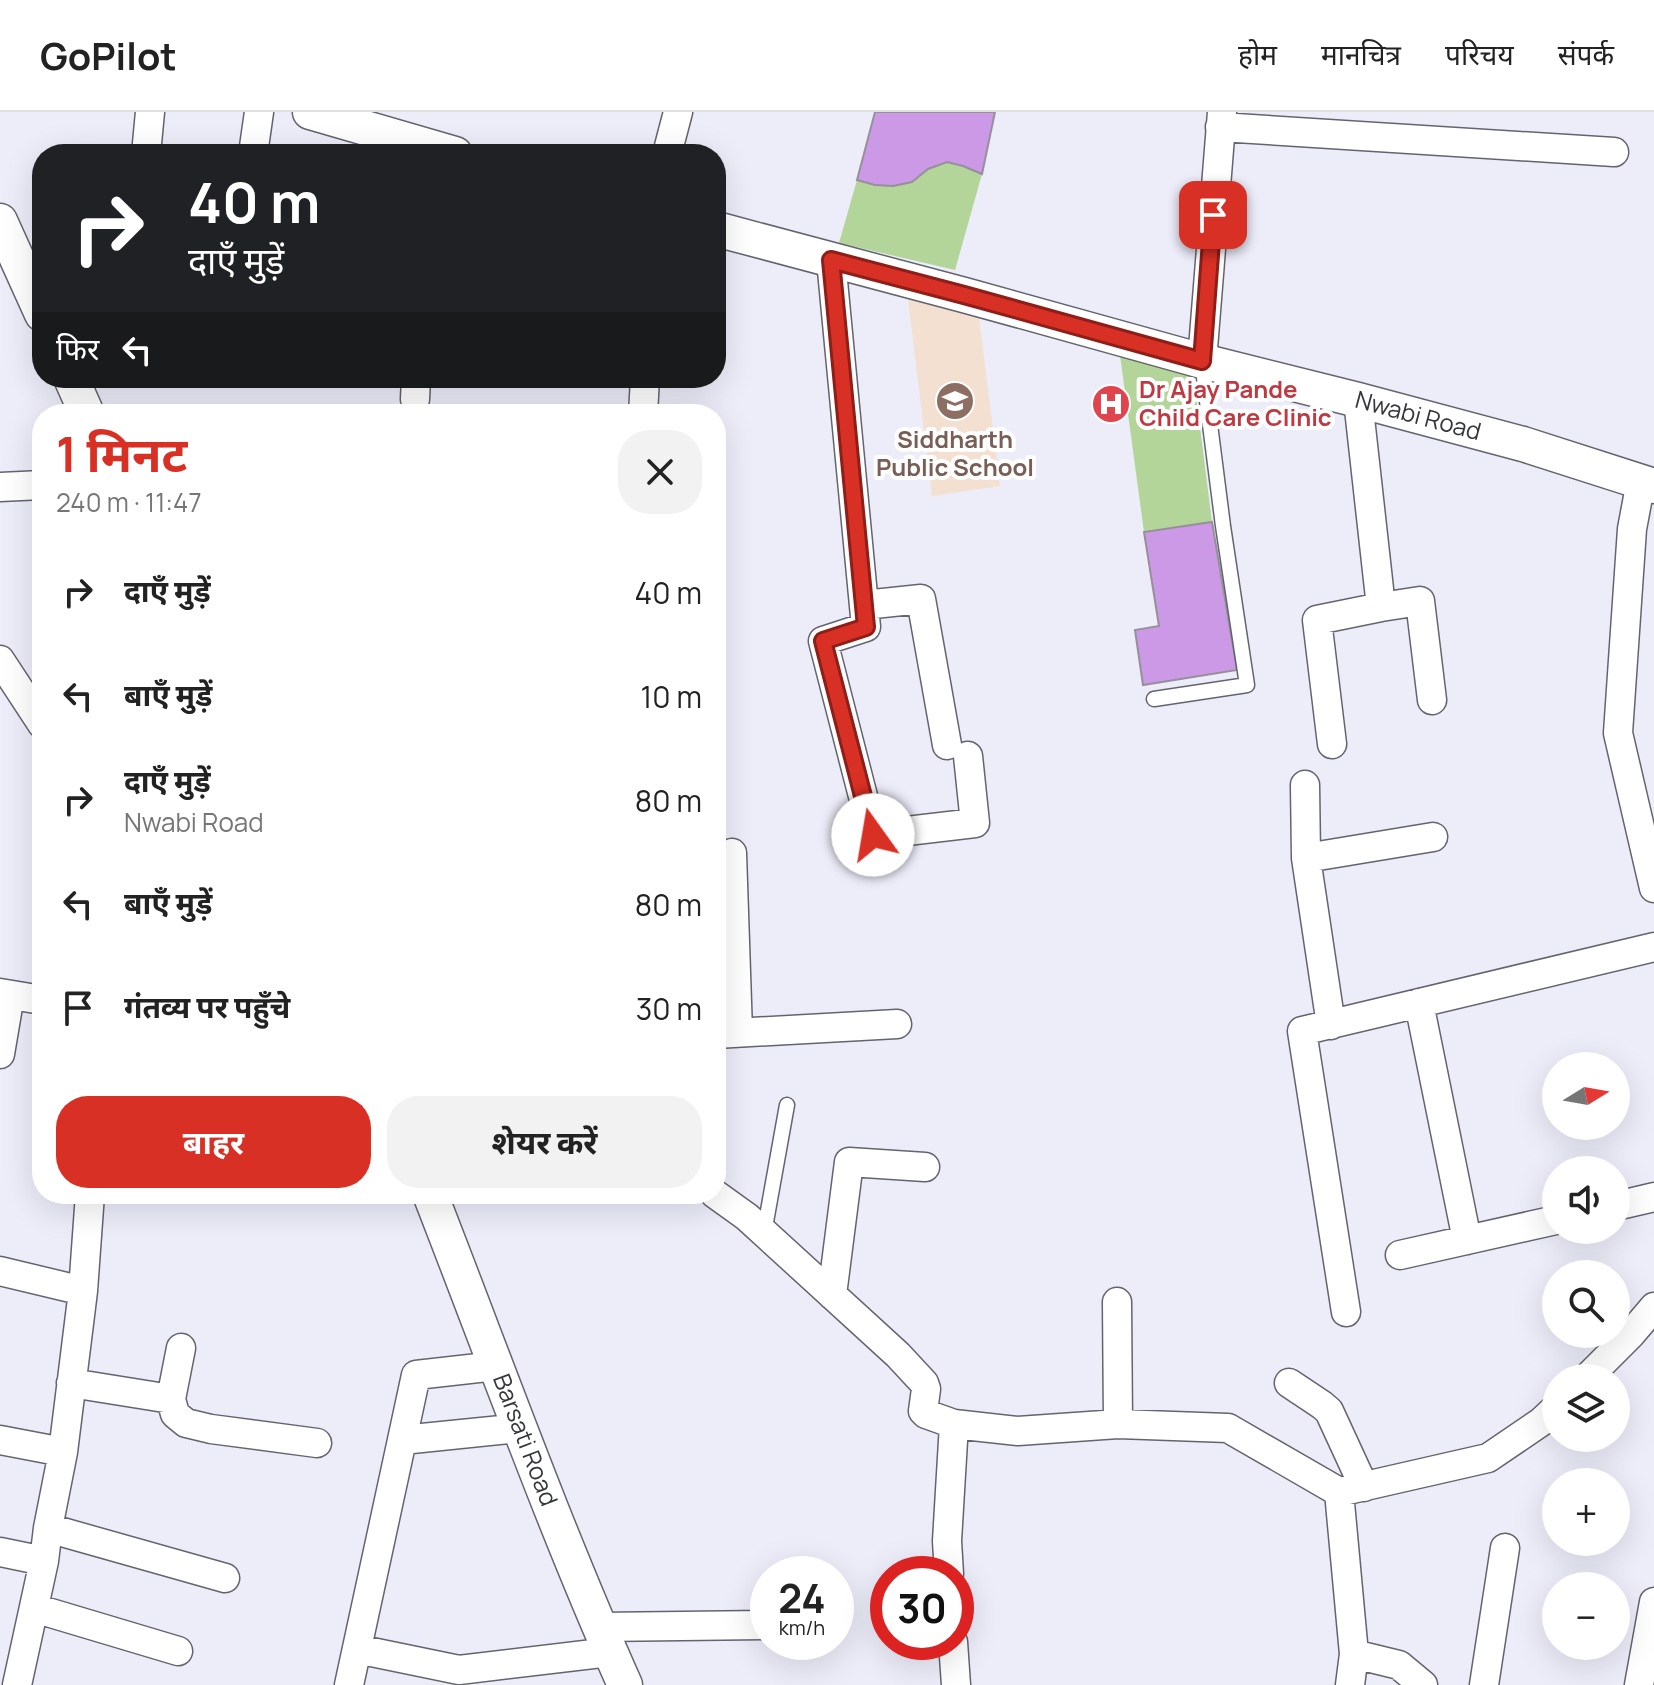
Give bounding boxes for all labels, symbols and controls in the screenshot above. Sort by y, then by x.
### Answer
text: GoPilot [40,29,177,81]
text: होम [1238,35,1277,73]
text: मानचित्र [1321,35,1401,73]
text: परिचय [1445,35,1514,73]
text: संपर्क [1558,35,1614,73]
text: 40 m [188,163,320,240]
icon: right [56,176,160,280]
pin [1179,181,1247,249]
icon: arrive [1191,193,1235,237]
text: दाएँ मुड़ें [188,236,284,285]
text: फिर [56,328,99,369]
icon: left [115,328,159,372]
place label: Dr Ajay Pande Child Care Clinic [1139,372,1332,433]
school or university icon: Siddharth Public School [934,380,976,422]
street label: Nwabi Road [1352,382,1485,447]
hospital icon: Dr Ajay Pande Child Care Clinic [1090,383,1132,425]
text: 1 मिनट [56,421,187,486]
place label: Siddharth Public School [876,422,1034,483]
button: close [618,430,702,514]
text: 240 m · 11:47 [56,484,201,520]
icon: right [56,570,100,614]
text: दाएँ मुड़ें [124,570,211,611]
text: 40 m [635,572,702,613]
icon: left [56,674,100,718]
text: बाएँ मुड़ें [124,674,212,715]
text: 10 m [641,676,702,717]
text: दाएँ मुड़ें [124,760,211,801]
icon: right [56,778,100,822]
text: 80 m [635,780,702,821]
position arrow [831,793,915,877]
text: Nwabi Road [124,804,264,840]
icon: left [56,882,100,926]
text: बाएँ मुड़ें [124,882,212,923]
text: 80 m [635,884,702,925]
icon: arrive [56,986,100,1030]
text: गंतव्य पर पहुँचे [124,986,290,1027]
text: 30 m [636,988,702,1029]
north arrow [1542,1052,1630,1140]
map controls [1542,1052,1630,1660]
button: बाहर [56,1096,371,1188]
button: शेयर करें [387,1096,702,1188]
button: sound [1542,1156,1630,1244]
button: search [1542,1260,1630,1348]
button: layers [1542,1364,1630,1452]
street label: Barsati Road [486,1369,567,1510]
button: + [1542,1468,1630,1556]
speed limit sign: 30 [870,1556,974,1660]
text: 24 [778,1570,826,1625]
button: − [1542,1572,1630,1660]
text: km/h [779,1614,825,1641]

